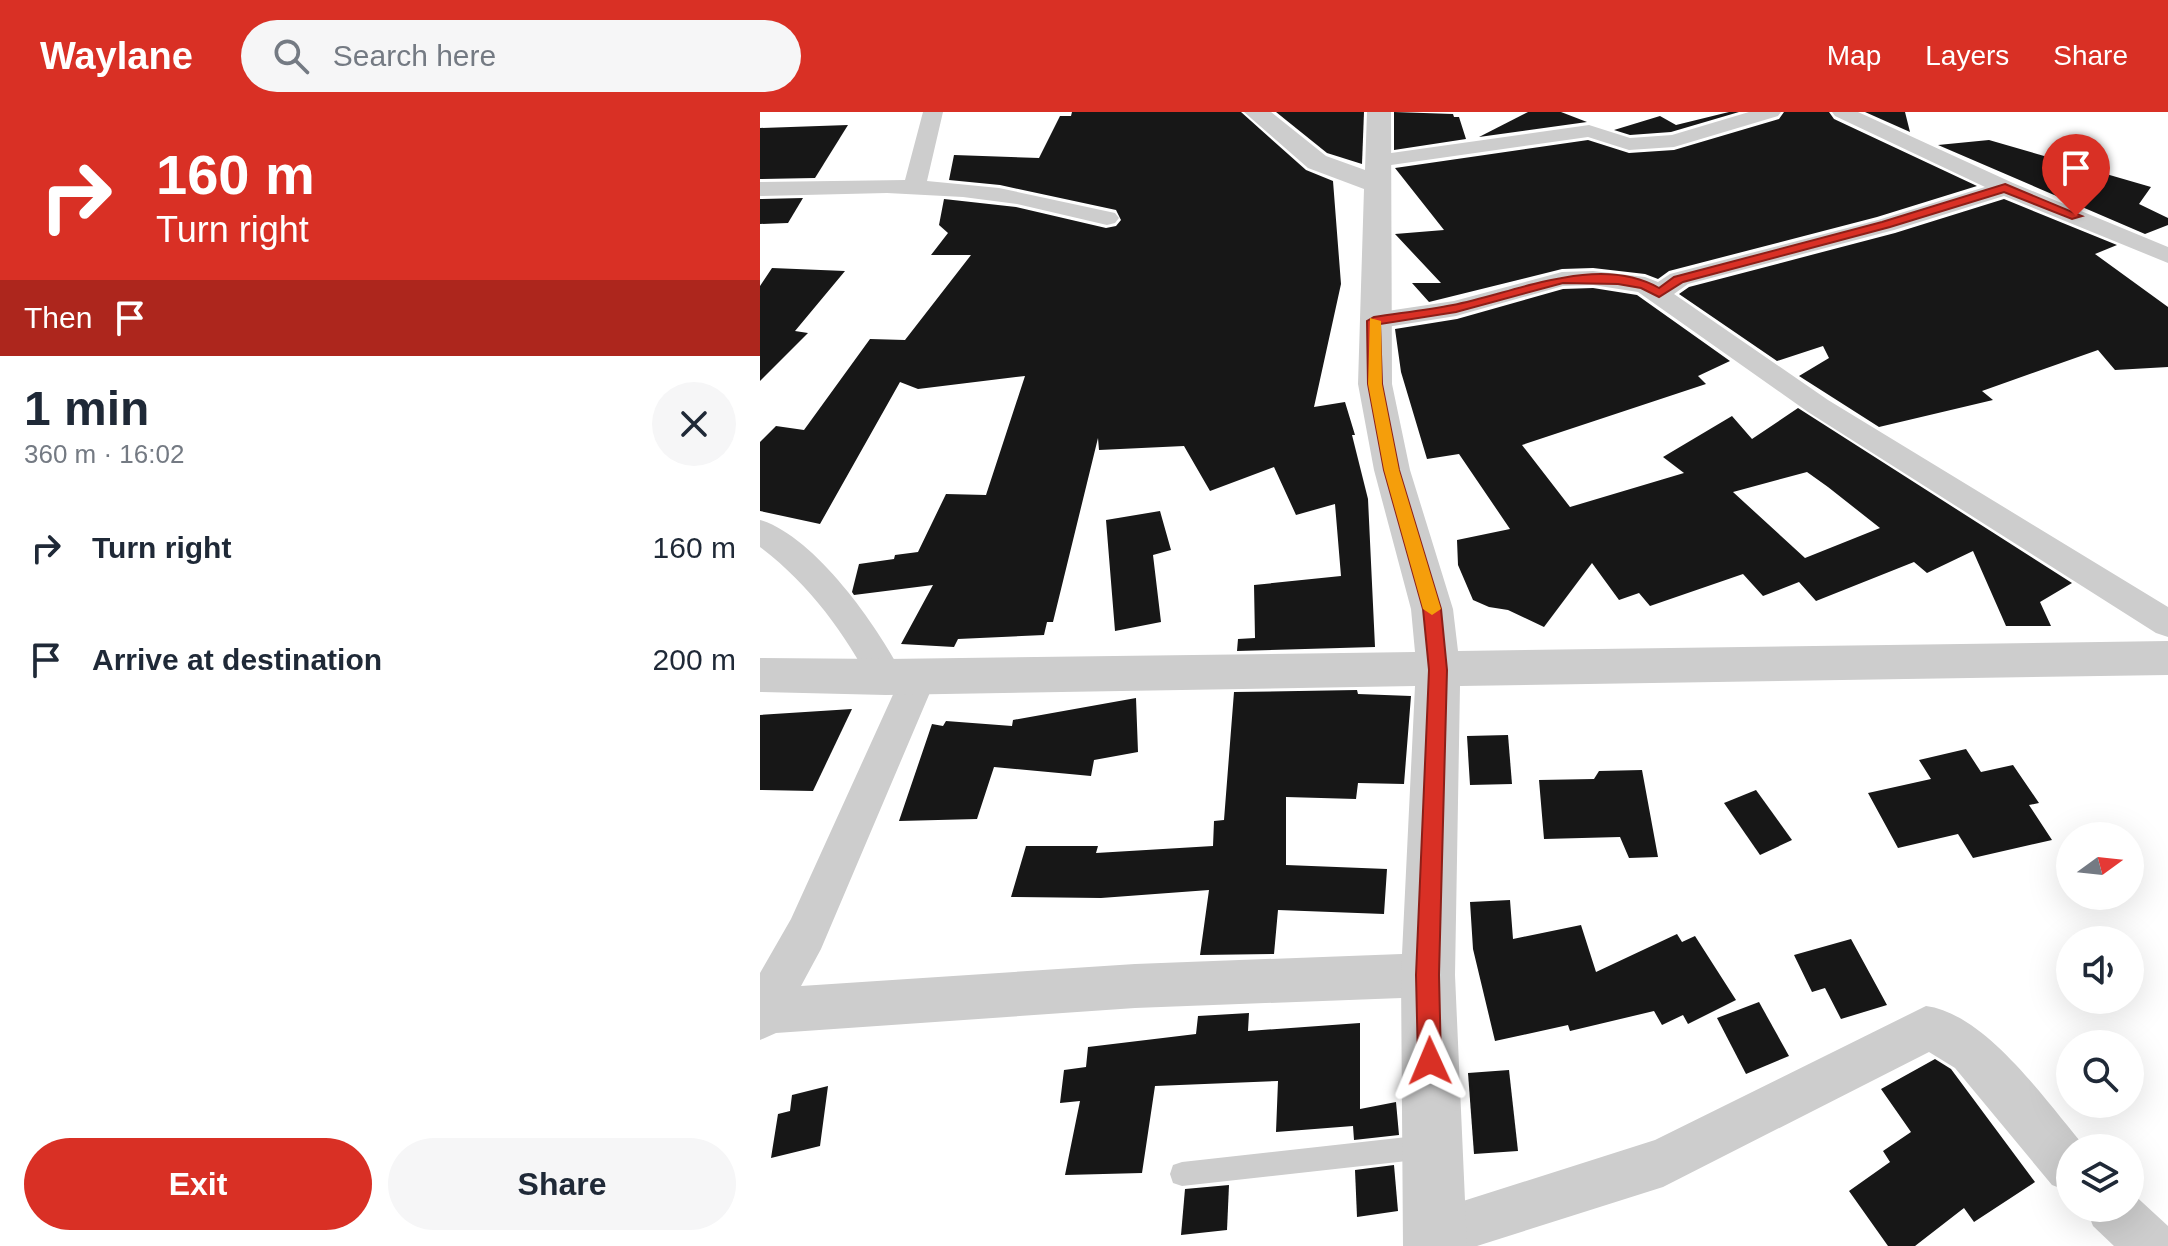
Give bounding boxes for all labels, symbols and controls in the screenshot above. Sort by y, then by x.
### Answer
search box [241,20,801,92]
icon: search [269,34,313,78]
text: Waylane [40,35,193,77]
text: Search here [333,39,496,72]
text: Map [1827,40,1881,71]
text: Layers [1925,40,2009,71]
text: Share [2053,40,2128,71]
pin [2042,134,2110,216]
text: 160 m [156,143,315,206]
icon: right [24,144,128,248]
icon: arrive [2054,146,2098,190]
text: Turn right [156,209,309,250]
icon: arrive [108,296,152,340]
text: Then [24,301,92,334]
text: 1 min [24,382,149,435]
button: close [652,382,736,466]
text: 360 m · 16:02 [24,439,184,469]
icon: right [24,526,68,570]
text: Turn right [92,531,231,564]
text: 160 m [653,531,736,564]
icon: arrive [24,638,68,682]
text: Arrive at destination [92,643,382,676]
text: 200 m [653,643,736,676]
north arrow [2056,822,2144,910]
map controls [2056,822,2144,1222]
button: sound [2056,926,2144,1014]
position arrow [1388,1019,1472,1103]
button: search [2056,1030,2144,1118]
button: layers [2056,1134,2144,1222]
button: Exit [24,1138,372,1230]
button: Share [388,1138,736,1230]

